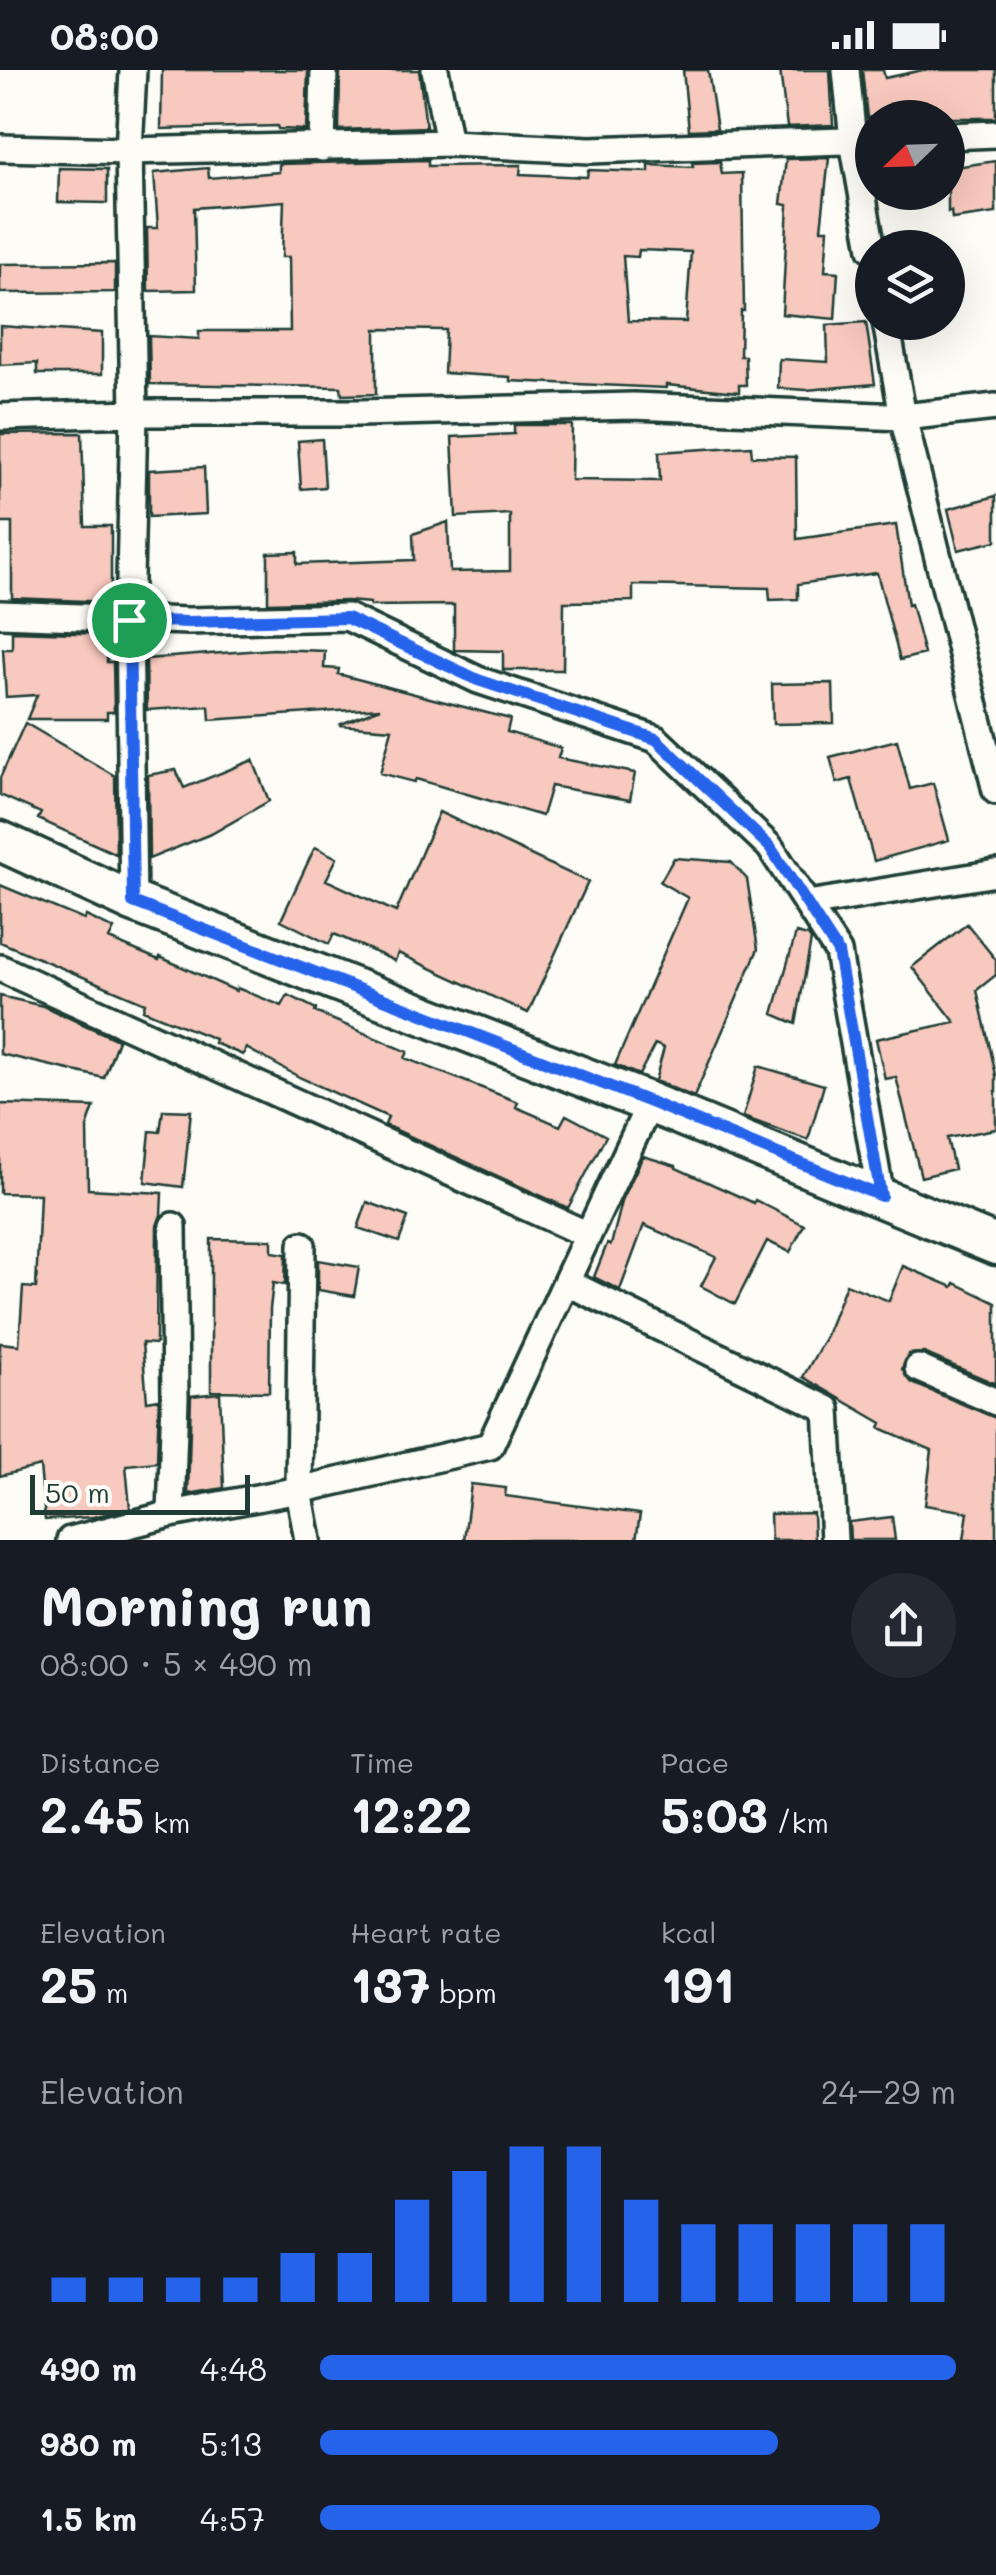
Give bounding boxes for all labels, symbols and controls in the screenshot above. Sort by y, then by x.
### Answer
text: 08:00 [50,10,159,60]
north arrow [855,100,965,210]
map controls [855,100,965,340]
button: layers [855,230,965,340]
pin [87,578,172,663]
icon: arrive [102,593,157,648]
scale bar [30,1470,250,1514]
text: 50 m [45,1474,110,1510]
text: Morning run [40,1568,373,1640]
button: share [851,1573,956,1678]
text: 08:00 · 5 × 490 m [40,1642,313,1684]
text: Distance [40,1744,161,1780]
text: Time [350,1744,414,1780]
text: Pace [661,1744,729,1780]
text: 2.45 [40,1780,144,1846]
text: 12:22 [350,1780,472,1846]
text: 5:03 [661,1780,768,1846]
text: km [144,1804,190,1840]
text: /km [768,1804,829,1840]
text: Elevation [40,1914,166,1950]
text: Heart rate [350,1914,502,1950]
text: kcal [661,1914,716,1950]
text: 25 [40,1950,97,2016]
text: 137 [350,1950,430,2016]
text: 191 [661,1950,735,2016]
text: m [97,1974,128,2010]
text: bpm [430,1974,497,2010]
text: Elevation [40,2070,184,2112]
text: 24–29 m [821,2070,956,2112]
text: 490 m [40,2347,137,2389]
text: 4:48 [200,2347,267,2389]
text: 980 m [40,2422,137,2464]
text: 5:13 [200,2422,262,2464]
text: 1.5 km [40,2497,137,2539]
text: 4:57 [200,2497,265,2539]

